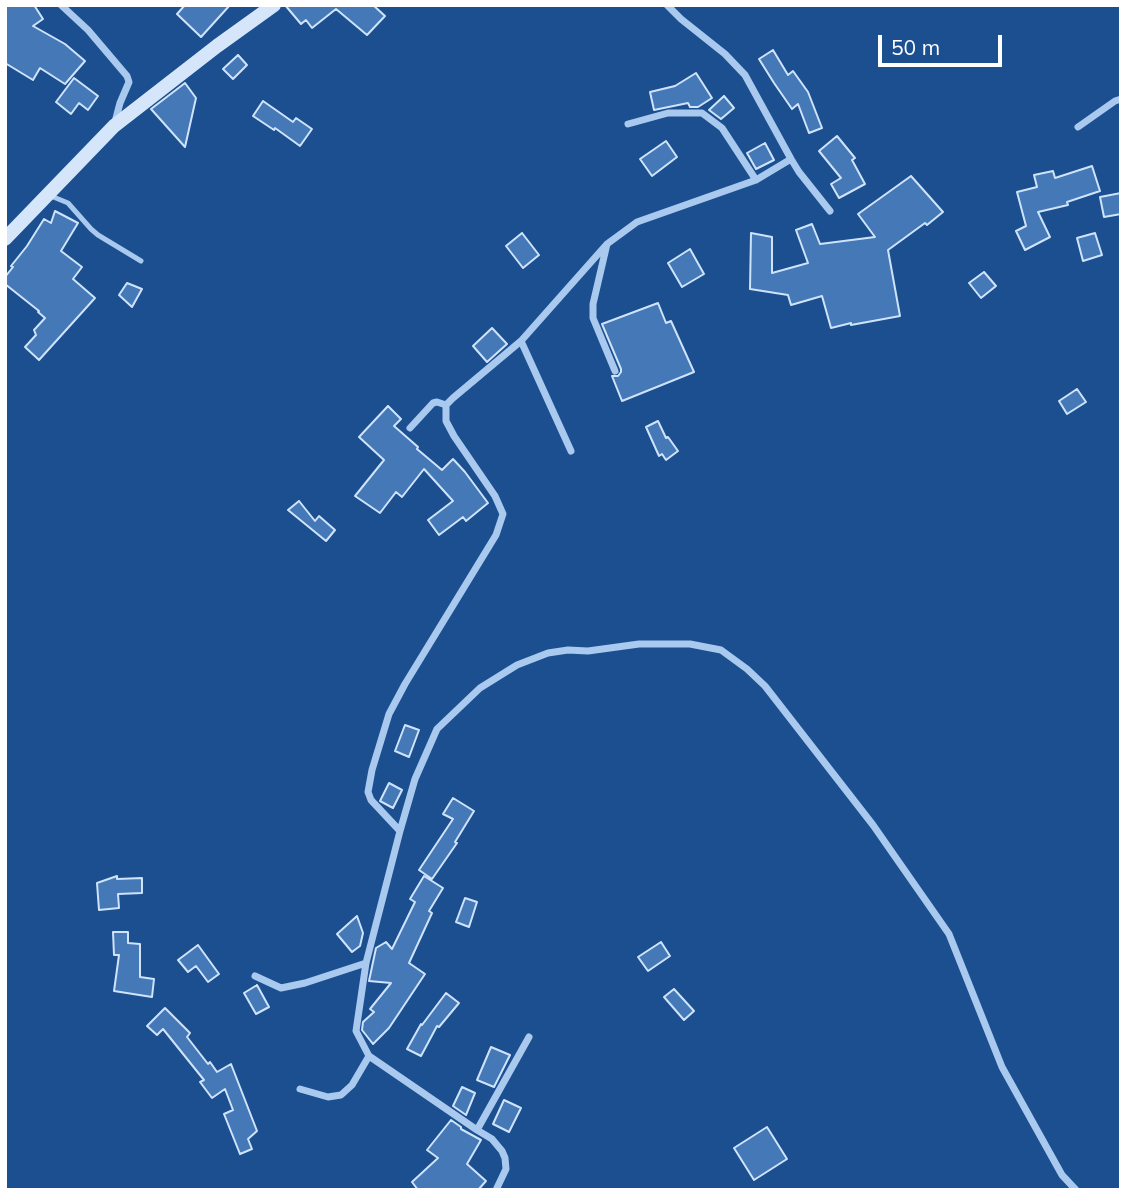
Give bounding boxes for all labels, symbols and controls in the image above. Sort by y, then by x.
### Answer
scale bar [881,21,1005,65]
text: 50 m [891,34,940,60]

